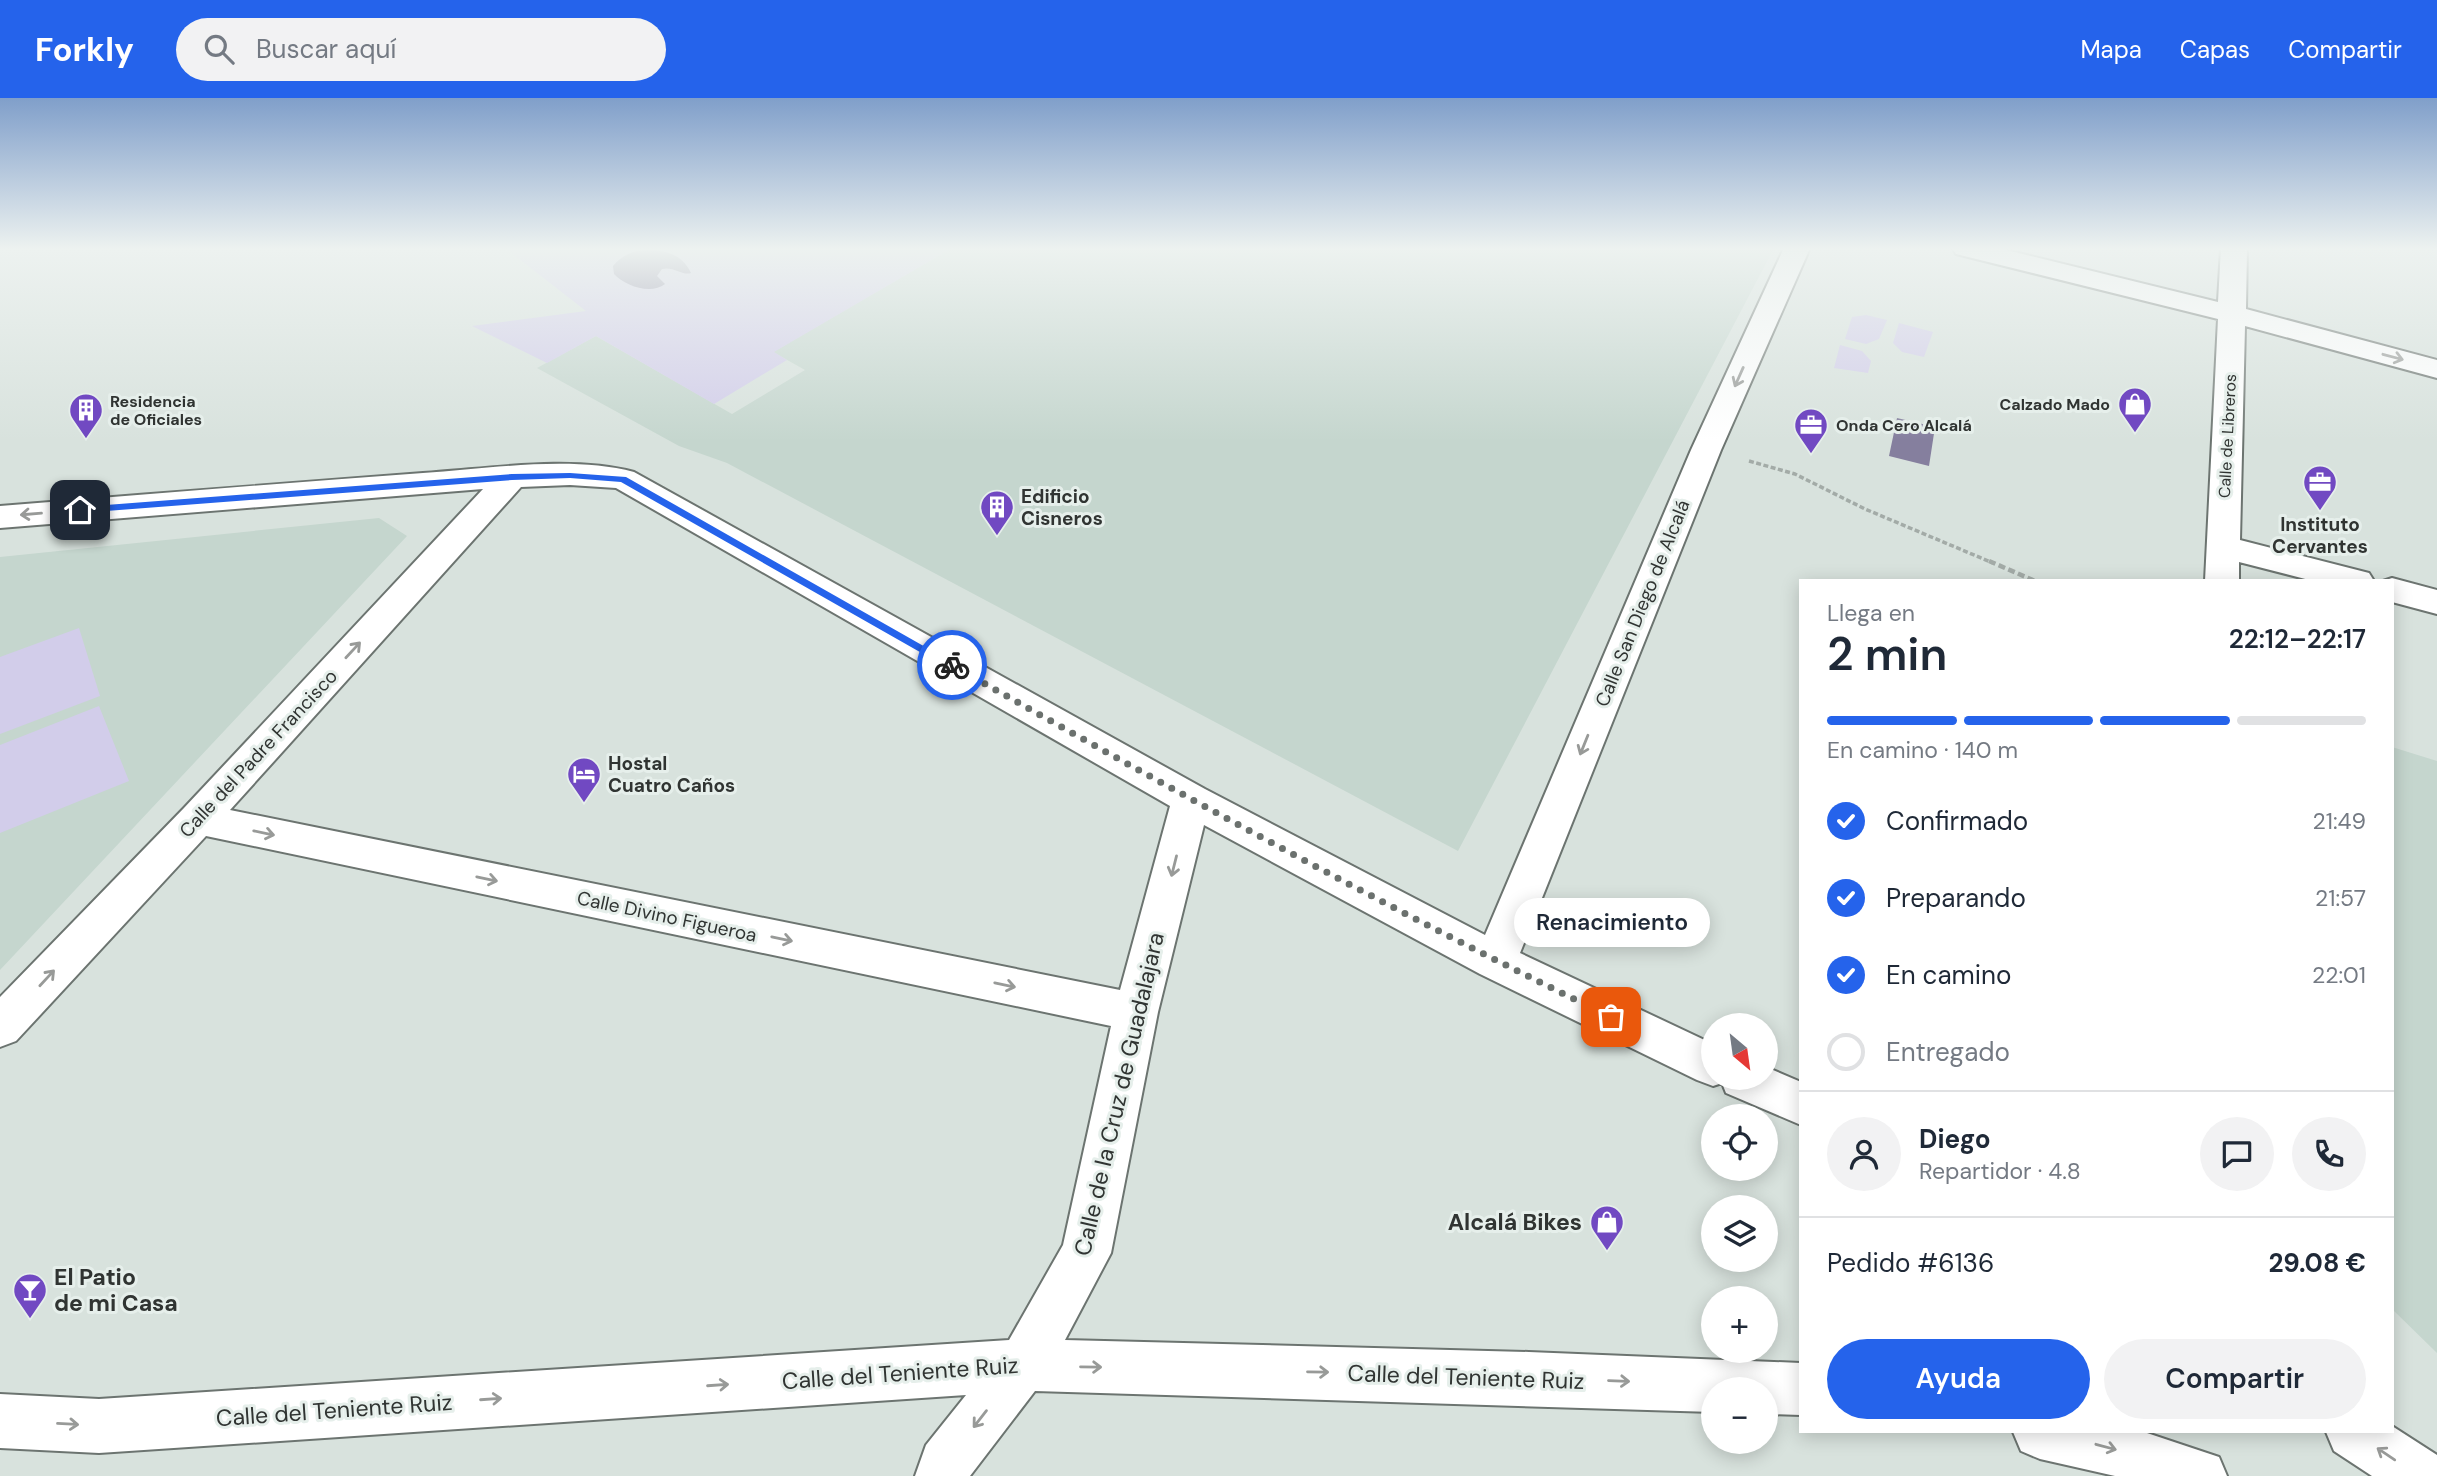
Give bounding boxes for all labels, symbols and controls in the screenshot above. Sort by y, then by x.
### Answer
search box [176,18,666,81]
text: Forkly [35,28,134,71]
icon: search [200,30,238,68]
text: Buscar aquí [256,32,396,66]
text: Mapa [2080,34,2142,65]
text: Capas [2180,34,2250,65]
text: Compartir [2288,34,2402,65]
one-way arrow [2381,351,2403,364]
one-way arrow [1731,366,1745,387]
street label: Calle de Libreros [2214,373,2241,499]
shop icon: Calzado Mado [2116,385,2154,434]
building icon: Residencia de Oficiales [67,391,105,440]
place label: Residencia de Oficiales [110,391,202,430]
place label: Calzado Mado [2000,394,2110,415]
office icon: Onda Cero Alcalá [1792,406,1830,455]
place label: Onda Cero Alcalá [1836,415,1972,436]
office icon: Instituto Cervantes [2301,463,2339,512]
pin [50,480,110,540]
place label: Edificio Cisneros [1021,484,1103,531]
building icon: Edificio Cisneros [978,488,1016,537]
icon: home [61,491,99,529]
street label: Calle San Diego de Alcalá [1589,496,1695,710]
one-way arrow [20,508,43,521]
place label: Instituto Cervantes [2272,512,2368,559]
text: Llega en [1827,598,1915,628]
text: 22:12–22:17 [2229,622,2366,656]
text: 2 min [1827,624,1947,684]
courier [917,630,987,700]
one-way arrow [344,642,361,659]
icon: bike [933,646,971,684]
street label: Calle del Padre Francisco [174,664,343,843]
one-way arrow [1577,734,1590,755]
text: En camino · 140 m [1827,735,2018,765]
place label: Hostal Cuatro Caños [608,751,735,798]
hotel icon: Hostal Cuatro Caños [565,755,603,804]
icon: check [1827,802,1865,840]
text: Confirmado [1886,804,2028,838]
text: 21:49 [2313,806,2366,836]
one-way arrow [252,826,275,840]
one-way arrow [1166,855,1179,877]
one-way arrow [475,872,498,886]
icon: check [1827,879,1865,917]
text: Preparando [1886,881,2026,915]
text: 21:57 [2315,883,2366,913]
street label: Calle Divino Figueroa [575,885,759,948]
callout: Renacimiento [1513,898,1709,947]
text: Renacimiento [1536,907,1688,937]
street label: Calle de la Cruz de Guadalajara [1067,929,1171,1259]
one-way arrow [770,933,793,947]
icon: check [1827,956,1865,994]
text: En camino [1886,958,2011,992]
text: 22:01 [2312,960,2366,990]
one-way arrow [39,969,55,987]
one-way arrow [993,979,1016,993]
pin [1581,987,1641,1047]
icon: bag [1592,998,1630,1036]
north arrow [1701,1013,1778,1090]
map controls [1701,1013,1778,1454]
text: Entregado [1886,1035,2010,1069]
button: locate [1701,1104,1778,1181]
button: person [1827,1117,1901,1191]
button: chat [2200,1117,2274,1191]
button: phone [2292,1117,2366,1191]
text: Diego [1919,1122,1991,1156]
text: Repartidor · 4.8 [1919,1156,2081,1186]
button: layers [1701,1195,1778,1272]
shop icon: Alcalá Bikes [1588,1203,1626,1252]
place label: Alcalá Bikes [1448,1207,1582,1237]
text: Pedido #6136 [1827,1246,1994,1280]
text: 29.08 € [2268,1246,2366,1280]
place label: El Patio de mi Casa [54,1262,178,1318]
bar icon: El Patio de mi Casa [11,1271,49,1320]
button: + [1701,1286,1778,1363]
button: Ayuda [1827,1339,2090,1419]
button: Compartir [2104,1339,2366,1419]
street label: Calle del Teniente Ruiz [781,1350,1019,1396]
street label: Calle del Teniente Ruiz [1347,1358,1585,1396]
one-way arrow [1079,1360,1102,1374]
one-way arrow [1307,1366,1330,1379]
one-way arrow [1607,1375,1630,1388]
button: − [1701,1377,1778,1454]
one-way arrow [706,1378,729,1391]
street label: Calle del Teniente Ruiz [215,1387,453,1433]
one-way arrow [479,1392,501,1405]
one-way arrow [973,1409,988,1428]
one-way arrow [56,1418,79,1431]
one-way arrow [2094,1441,2117,1454]
one-way arrow [2377,1447,2397,1461]

